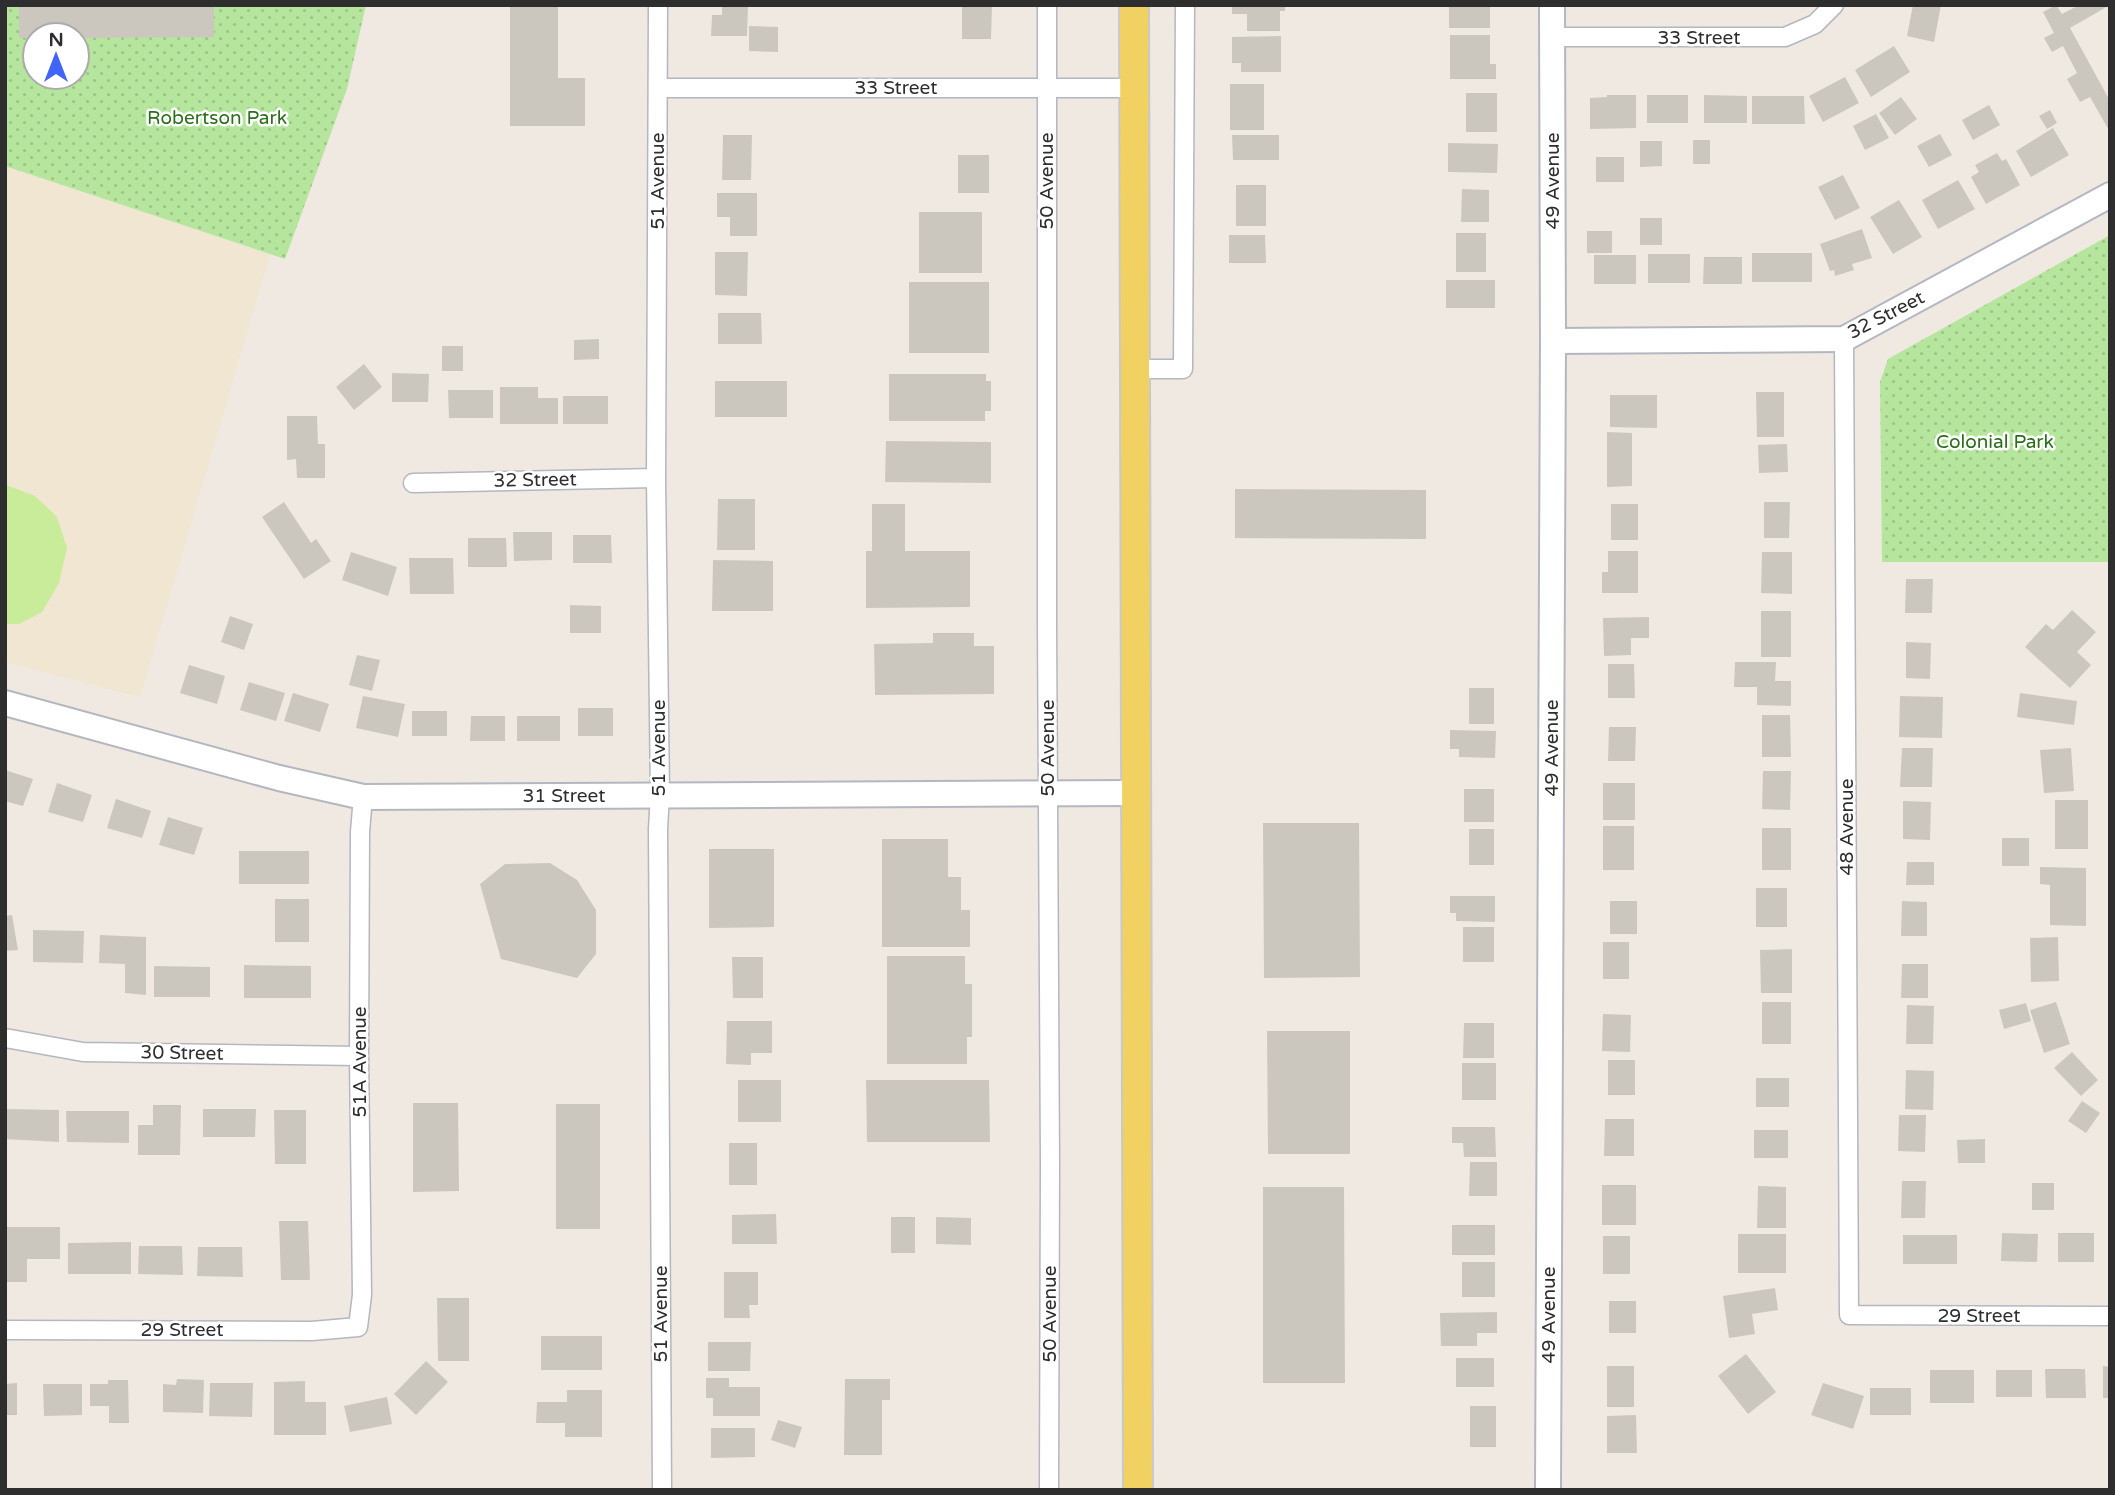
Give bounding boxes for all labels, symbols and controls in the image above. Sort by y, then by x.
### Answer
north arrow [21,21,91,91]
street label: 33 Street [1657,27,1741,49]
text: N [48,29,64,51]
street label: 33 Street [854,77,938,99]
park label: Robertson Park [147,107,287,129]
street label: 51 Avenue [647,133,669,229]
street label: 50 Avenue [1036,133,1058,229]
street label: 49 Avenue [1542,133,1564,229]
street label: 32 Street [1844,286,1928,344]
park label: Colonial Park [1936,431,2054,453]
street label: 32 Street [493,468,577,492]
street label: 51 Avenue [648,700,670,796]
street label: 50 Avenue [1037,700,1059,796]
street label: 49 Avenue [1541,700,1563,796]
street label: 48 Avenue [1836,779,1858,875]
street label: 31 Street [522,785,606,807]
street label: 51A Avenue [349,1007,371,1117]
street label: 30 Street [140,1041,224,1065]
street label: 51 Avenue [650,1266,672,1362]
street label: 50 Avenue [1039,1266,1061,1362]
street label: 49 Avenue [1538,1267,1560,1363]
street label: 29 Street [1937,1305,2021,1327]
street label: 29 Street [140,1319,224,1341]

